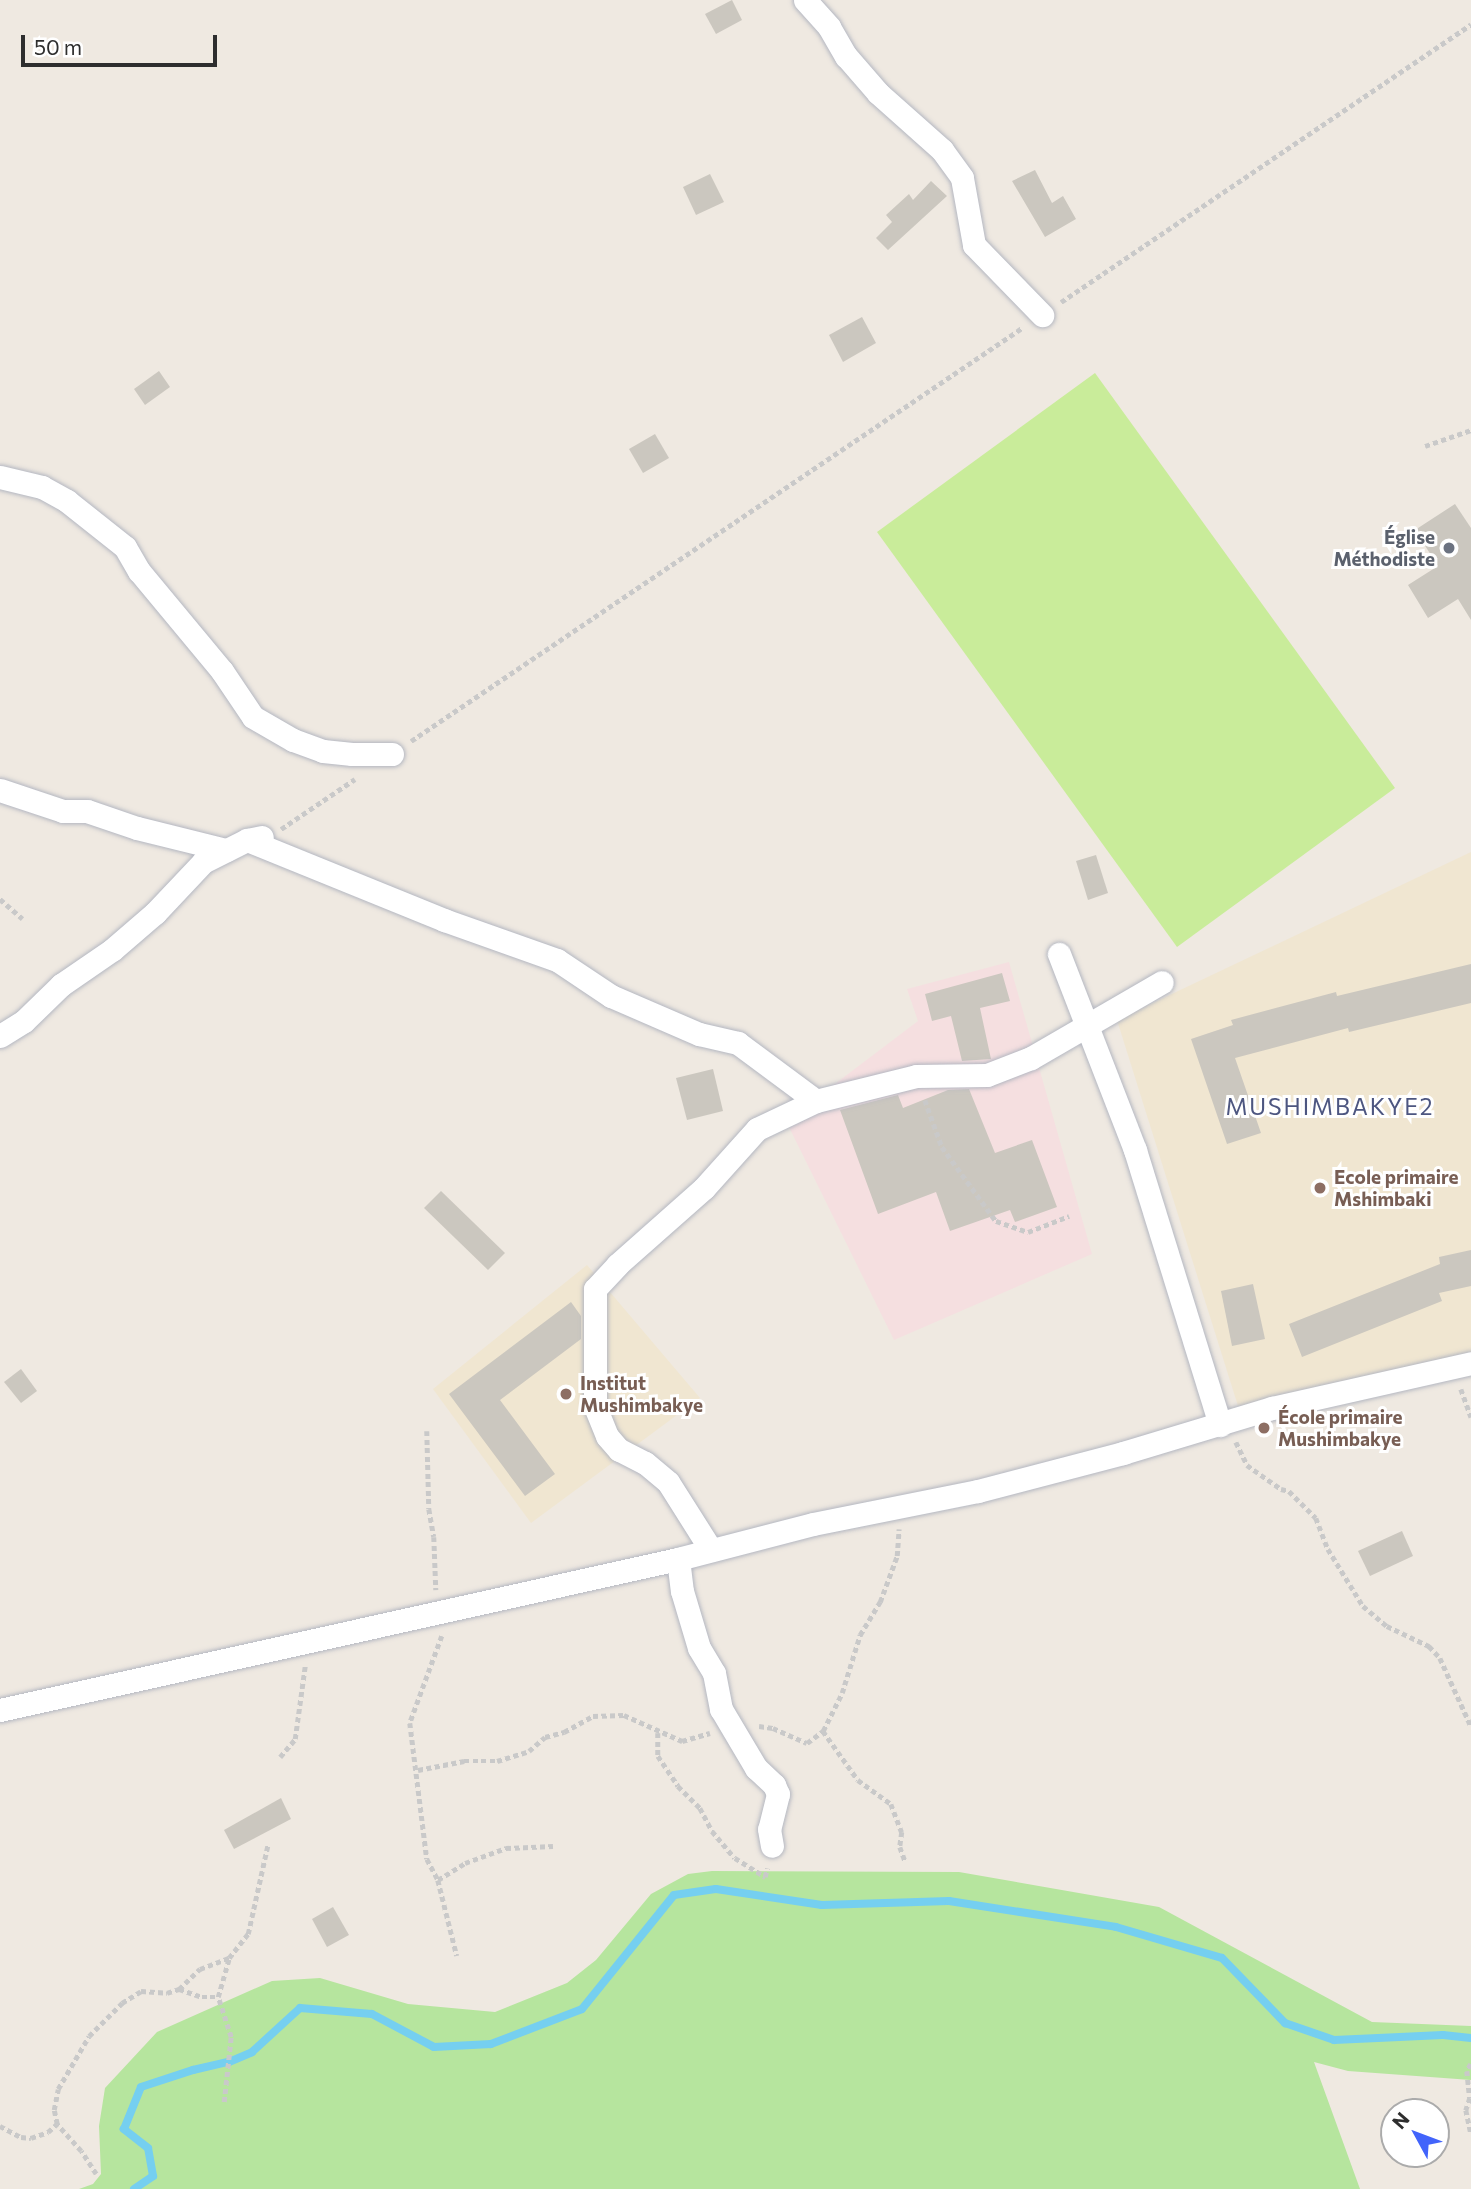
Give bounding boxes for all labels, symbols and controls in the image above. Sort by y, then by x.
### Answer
scale bar [24,21,220,65]
text: 50 m [34,34,82,59]
place label: Église Méthodiste [1333,526,1435,570]
marker: Église Méthodiste [1441,540,1457,556]
district label: MUSHIMBAKYE2 [1227,1092,1433,1120]
place label: Ecole primaire Mshimbaki [1334,1166,1459,1210]
marker: Ecole primaire Mshimbaki [1312,1180,1328,1196]
place label: Institut Mushimbakye [580,1372,703,1416]
marker: Institut Mushimbakye [558,1386,574,1402]
place label: École primaire Mushimbakye [1278,1406,1403,1450]
marker: École primaire Mushimbakye [1256,1420,1272,1436]
north arrow [1380,2098,1450,2168]
text: N [1387,2107,1414,2133]

